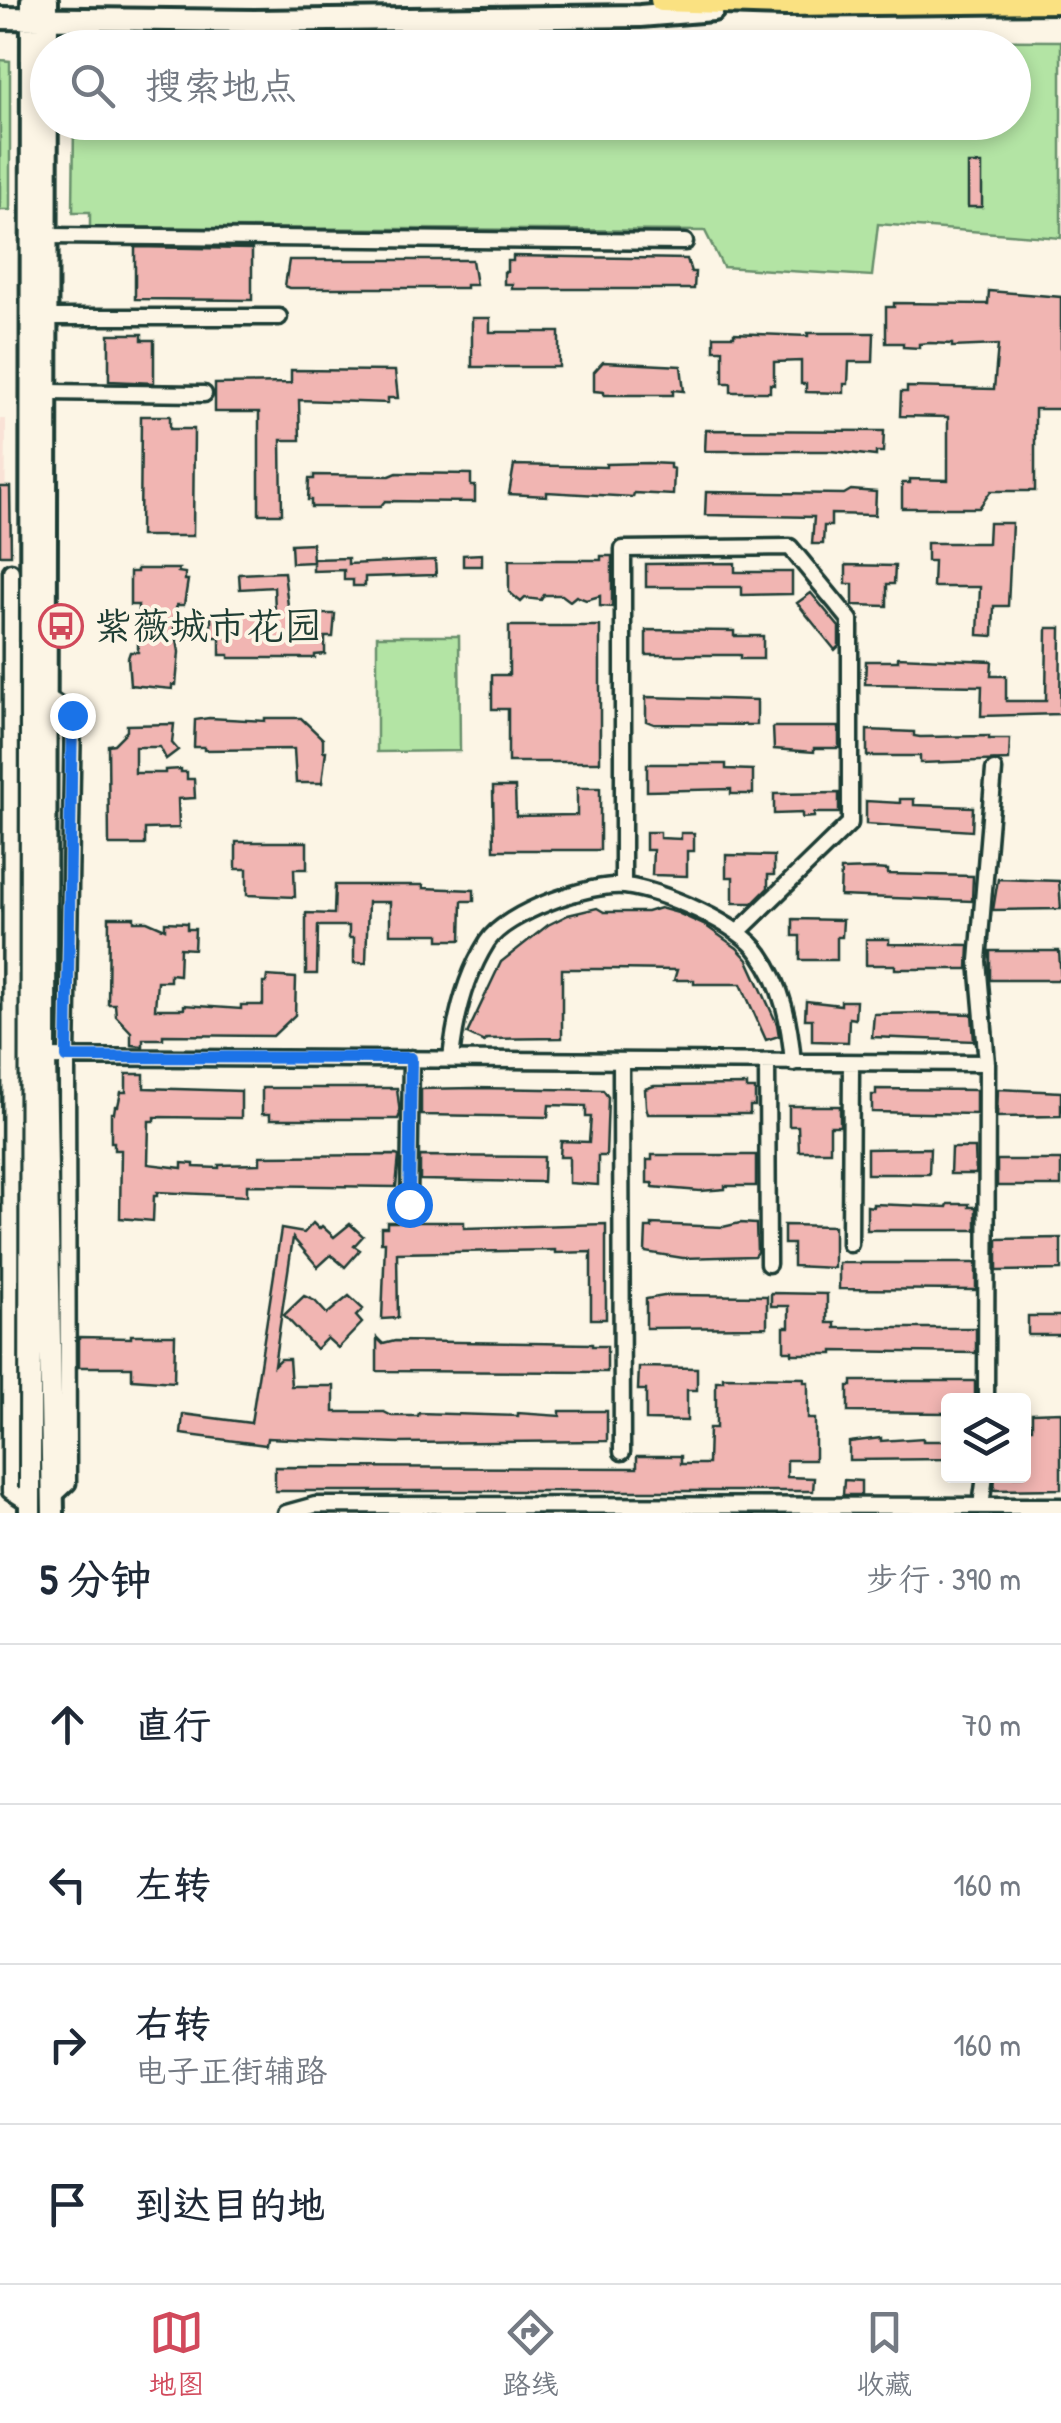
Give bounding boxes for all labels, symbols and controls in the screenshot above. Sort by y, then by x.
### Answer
search box [30,30,1031,140]
icon: search [65,58,120,113]
text: 搜索地点 [145,59,297,111]
place label: 紫薇城市花园 [94,599,322,651]
bus stop icon: 紫薇城市花园 [38,603,84,649]
route end [50,693,96,739]
route start [387,1182,433,1228]
map controls [941,1393,1031,1483]
button: layers [941,1393,1031,1483]
text: 5 分钟 [40,1550,151,1607]
text: 步行 · 390 m [866,1557,1021,1600]
icon: ahead [40,1697,95,1752]
text: 直行 [135,1698,211,1750]
text: 70 m [962,1703,1021,1746]
icon: left [40,1857,95,1912]
text: 左转 [135,1858,211,1910]
text: 160 m [953,1863,1021,1906]
text: 右转 [135,1997,211,2049]
icon: right [40,2017,95,2072]
text: 160 m [953,2023,1021,2066]
text: 电子正街辅路 [135,2049,327,2092]
icon: arrive [40,2177,95,2232]
text: 到达目的地 [135,2178,325,2230]
tab: 地图 [149,2305,205,2403]
tab: 路线 [502,2305,558,2403]
tab: 收藏 [856,2305,912,2403]

